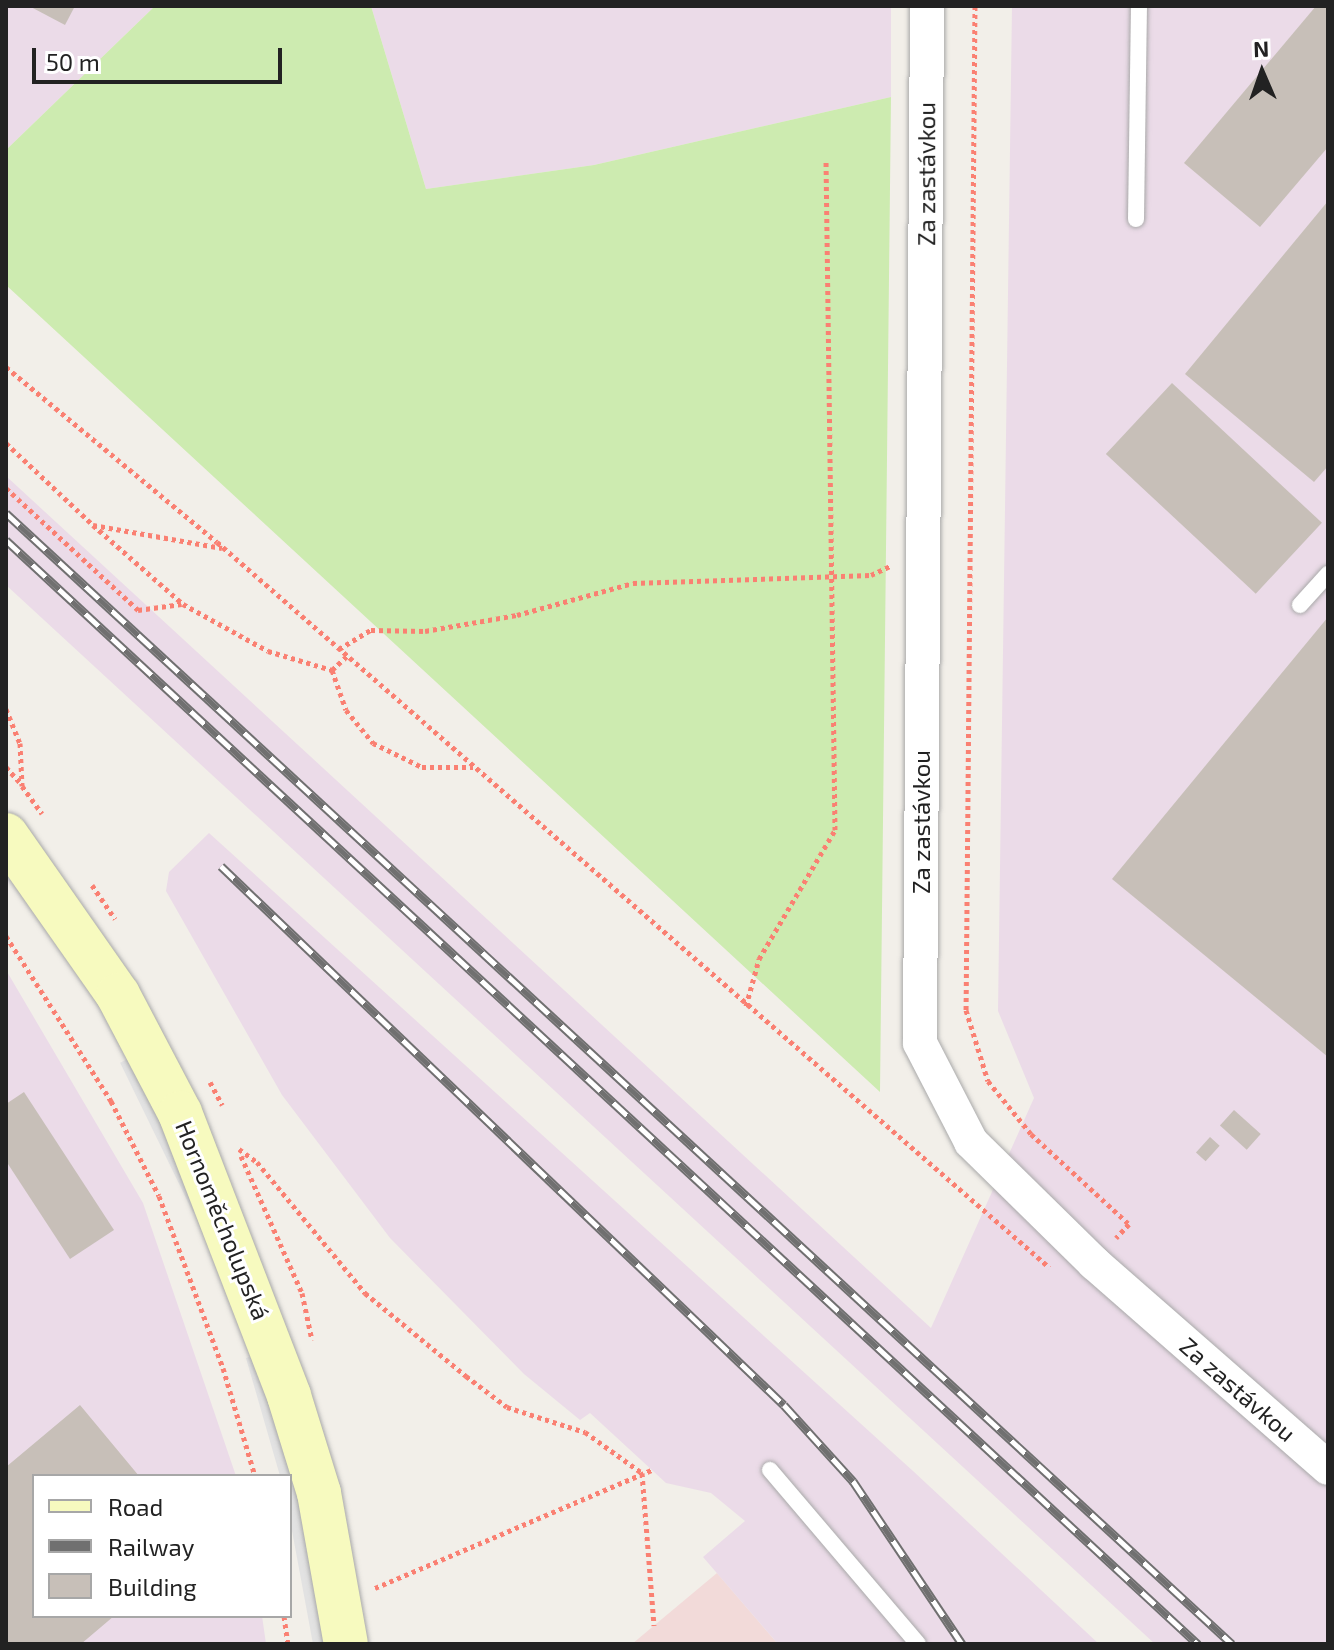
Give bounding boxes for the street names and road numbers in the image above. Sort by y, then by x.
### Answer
street label: Za zastávkou [912,102,940,246]
street label: Za zastávkou [907,750,935,894]
street label: Hornoměcholupská [170,1116,276,1324]
street label: Za zastávkou [1174,1331,1302,1447]

